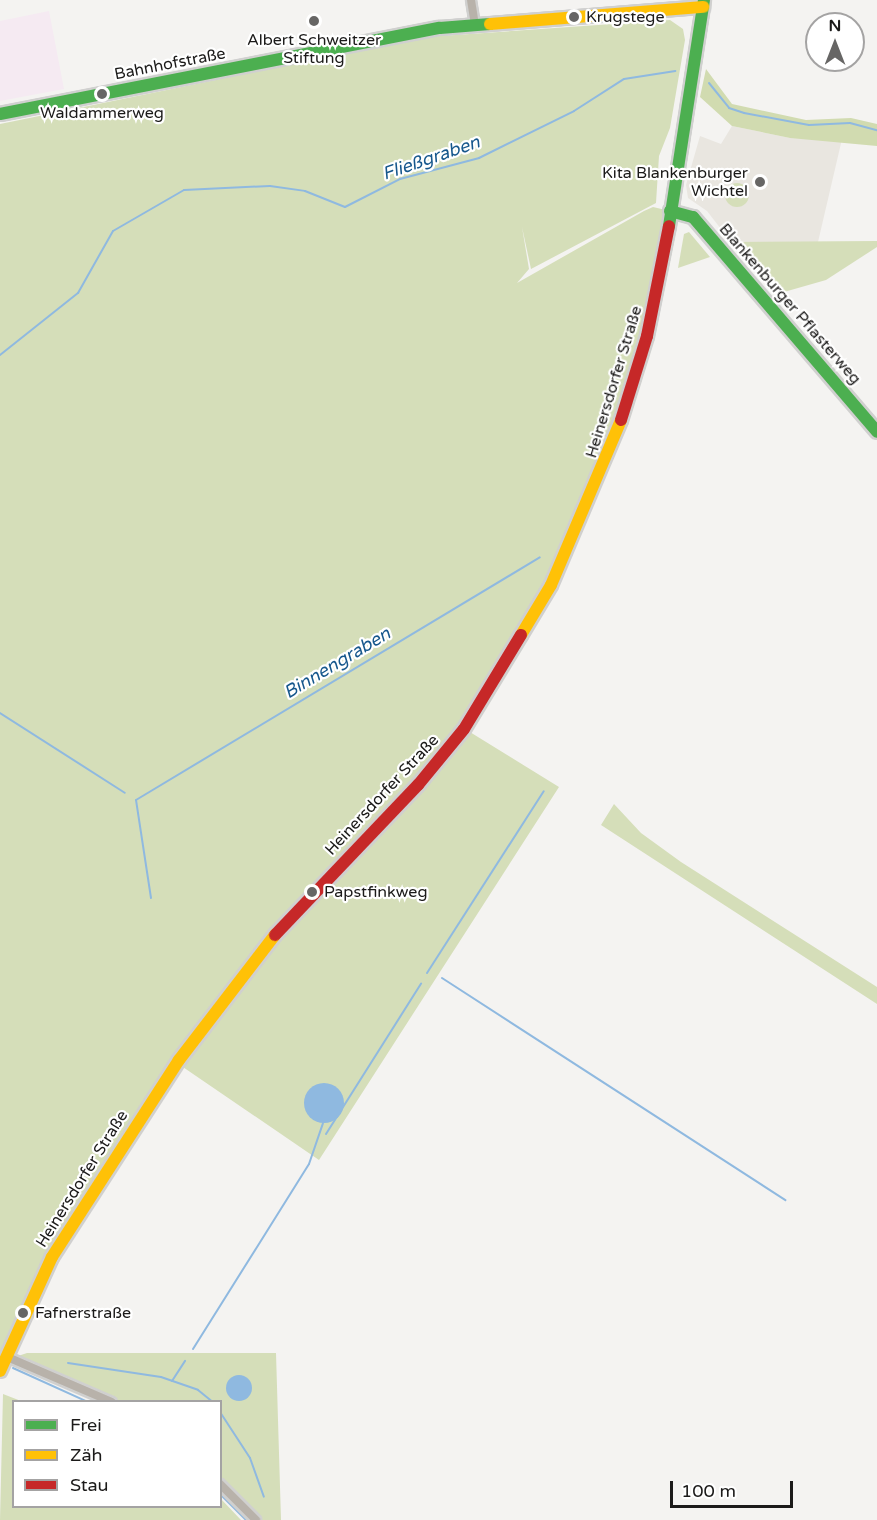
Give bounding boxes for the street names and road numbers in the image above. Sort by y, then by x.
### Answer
street label: Bahnhofstraße [113,44,227,84]
street label: Blankenburger Pflasterweg [715,220,865,388]
street label: Heinersdorfer Straße [582,304,646,460]
street label: Heinersdorfer Straße [321,731,443,859]
street label: Heinersdorfer Straße [32,1107,132,1251]

